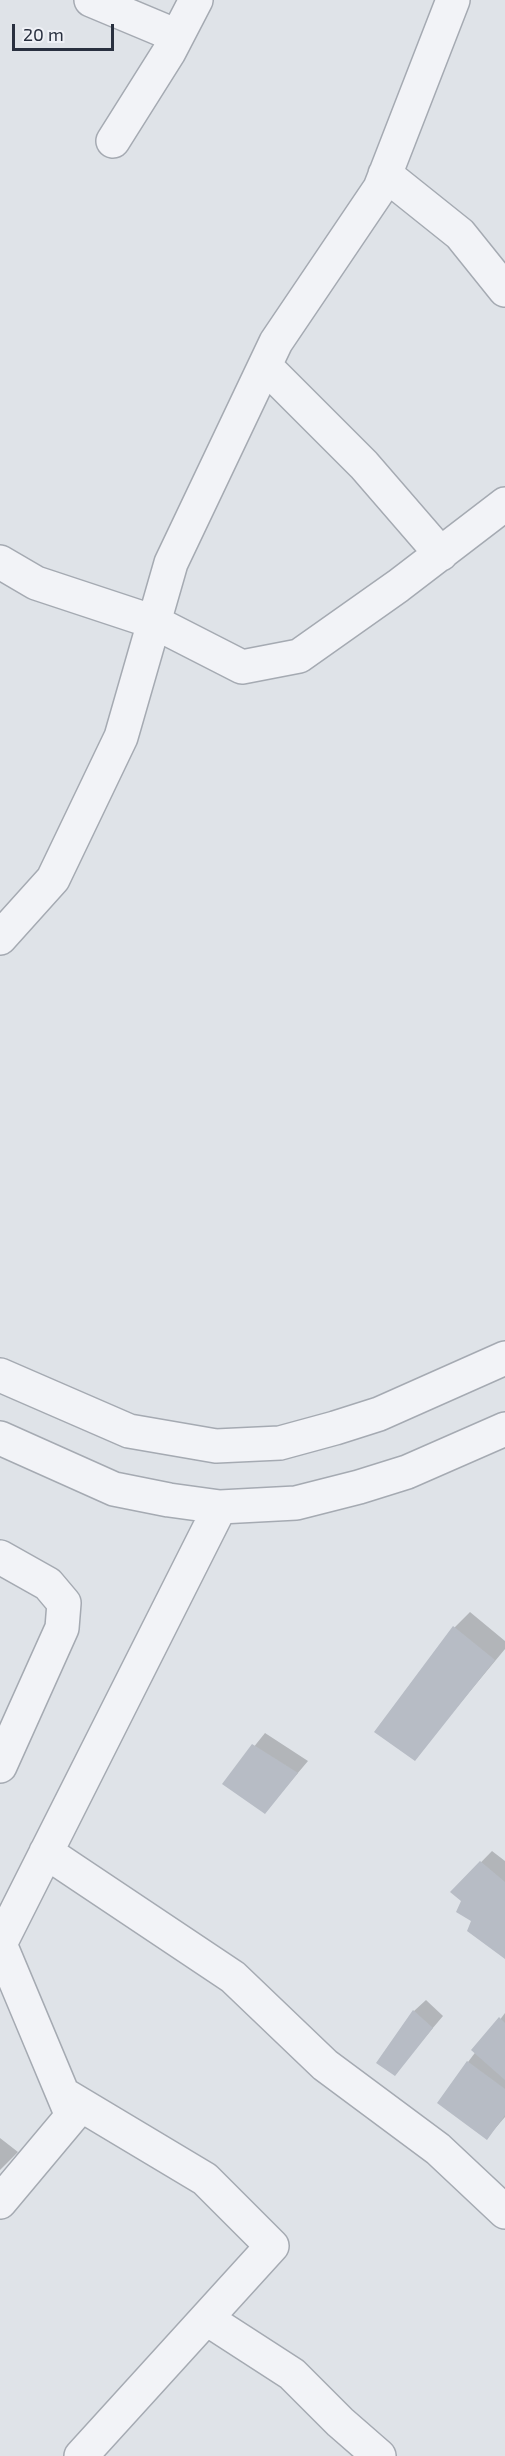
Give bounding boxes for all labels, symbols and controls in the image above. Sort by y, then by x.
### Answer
scale bar [15,12,117,50]
text: 20 m [23,23,64,45]

